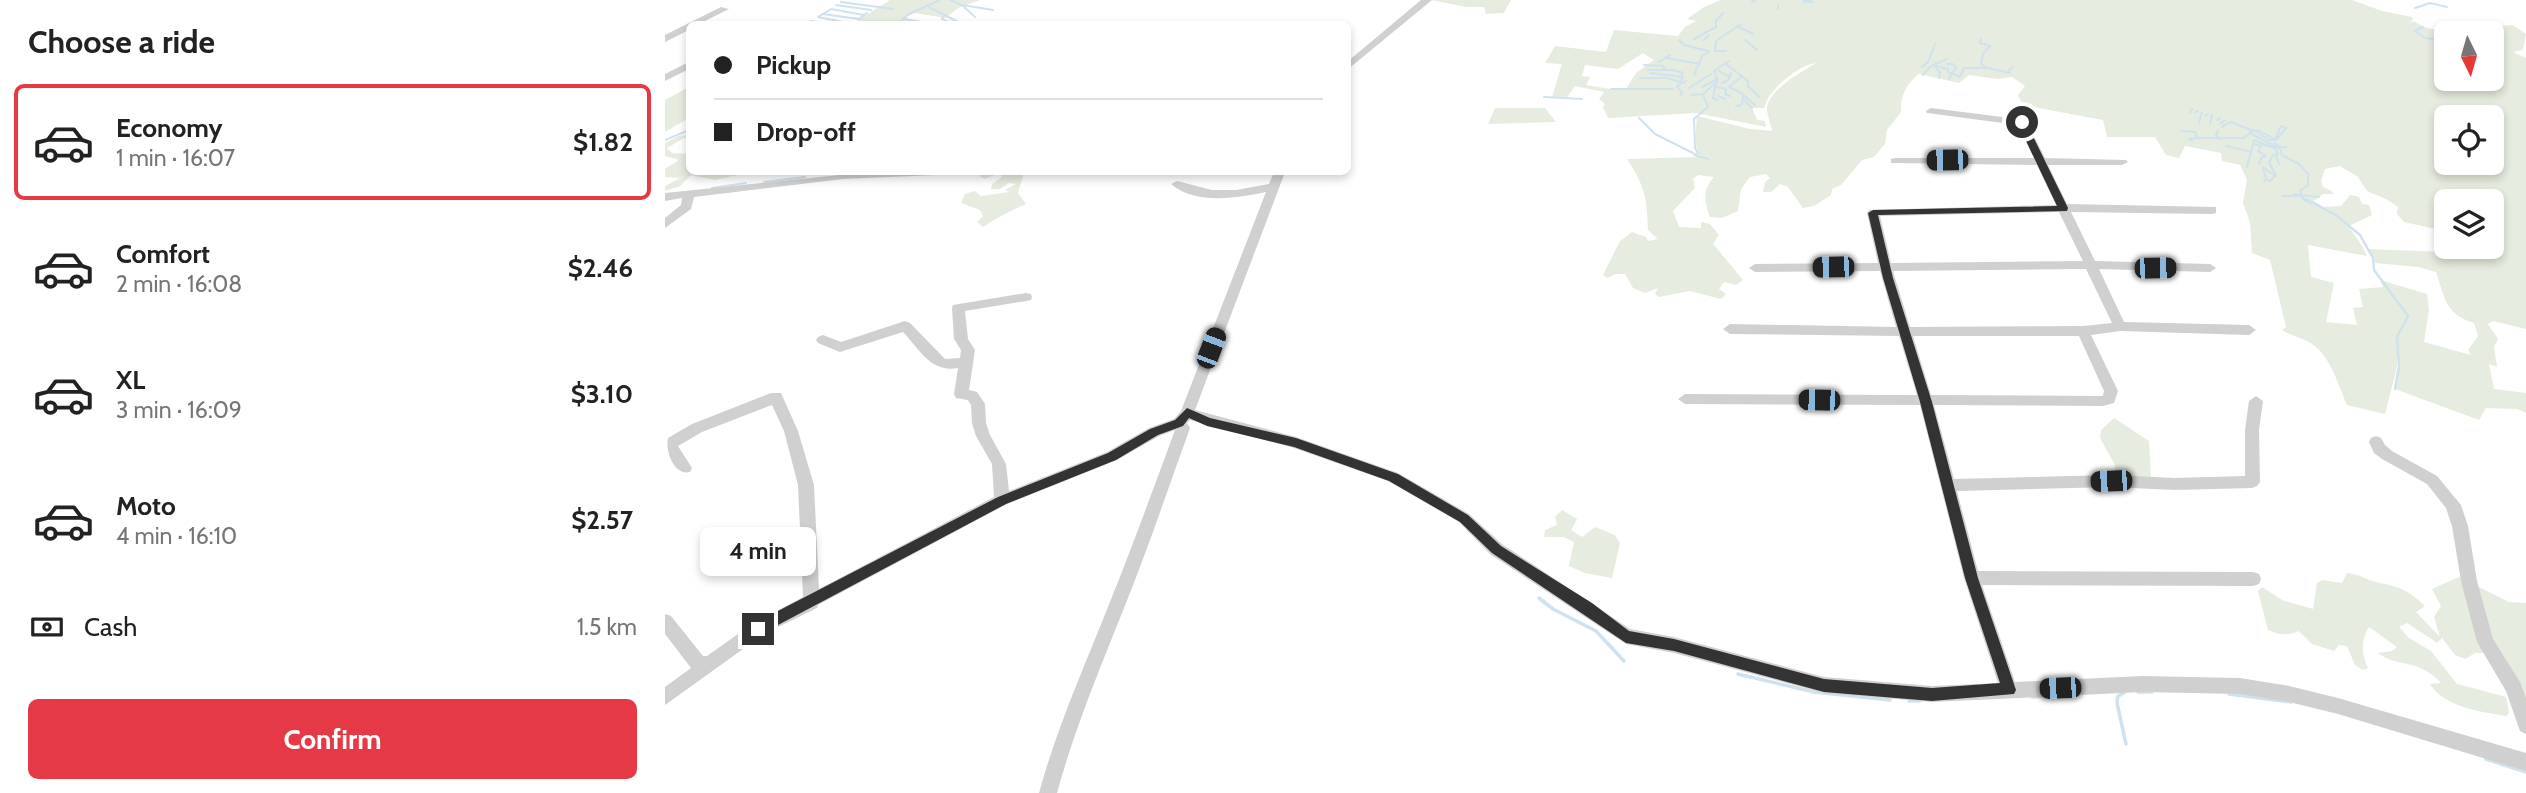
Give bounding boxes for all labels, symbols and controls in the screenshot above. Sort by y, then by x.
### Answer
north arrow [2434,21,2504,91]
map controls [2434,21,2504,259]
text: Choose a ride [28,22,215,61]
text: Pickup [756,49,831,81]
button: locate [2434,105,2504,175]
route start [2006,106,2038,138]
icon: car [32,111,95,174]
text: Economy [116,112,222,144]
text: Drop-off [756,116,856,148]
text: $1.82 [573,126,633,158]
text: 1 min · 16:07 [116,144,235,172]
car [1926,149,1969,171]
button: layers [2434,189,2504,259]
icon: car [32,237,95,300]
text: Comfort [116,238,210,270]
text: $2.46 [568,252,633,284]
car [1812,256,1855,278]
car [2134,257,2177,279]
text: 2 min · 16:08 [116,270,242,298]
car [1194,325,1229,371]
icon: car [32,363,95,426]
text: XL [116,364,145,396]
text: $3.10 [571,378,633,410]
car [1798,389,1841,411]
text: 3 min · 16:09 [116,396,242,424]
car [2090,470,2133,492]
icon: car [32,489,95,552]
text: Moto [116,490,176,522]
text: $2.57 [571,504,633,536]
text: 4 min · 16:10 [116,522,237,550]
callout: 4 min [700,528,816,576]
text: 4 min [729,537,787,565]
icon: cash [28,608,66,646]
text: Cash [84,611,137,643]
text: 1.5 km [577,613,637,641]
route end [742,613,774,645]
car [2039,677,2082,699]
button: Confirm [28,699,637,779]

